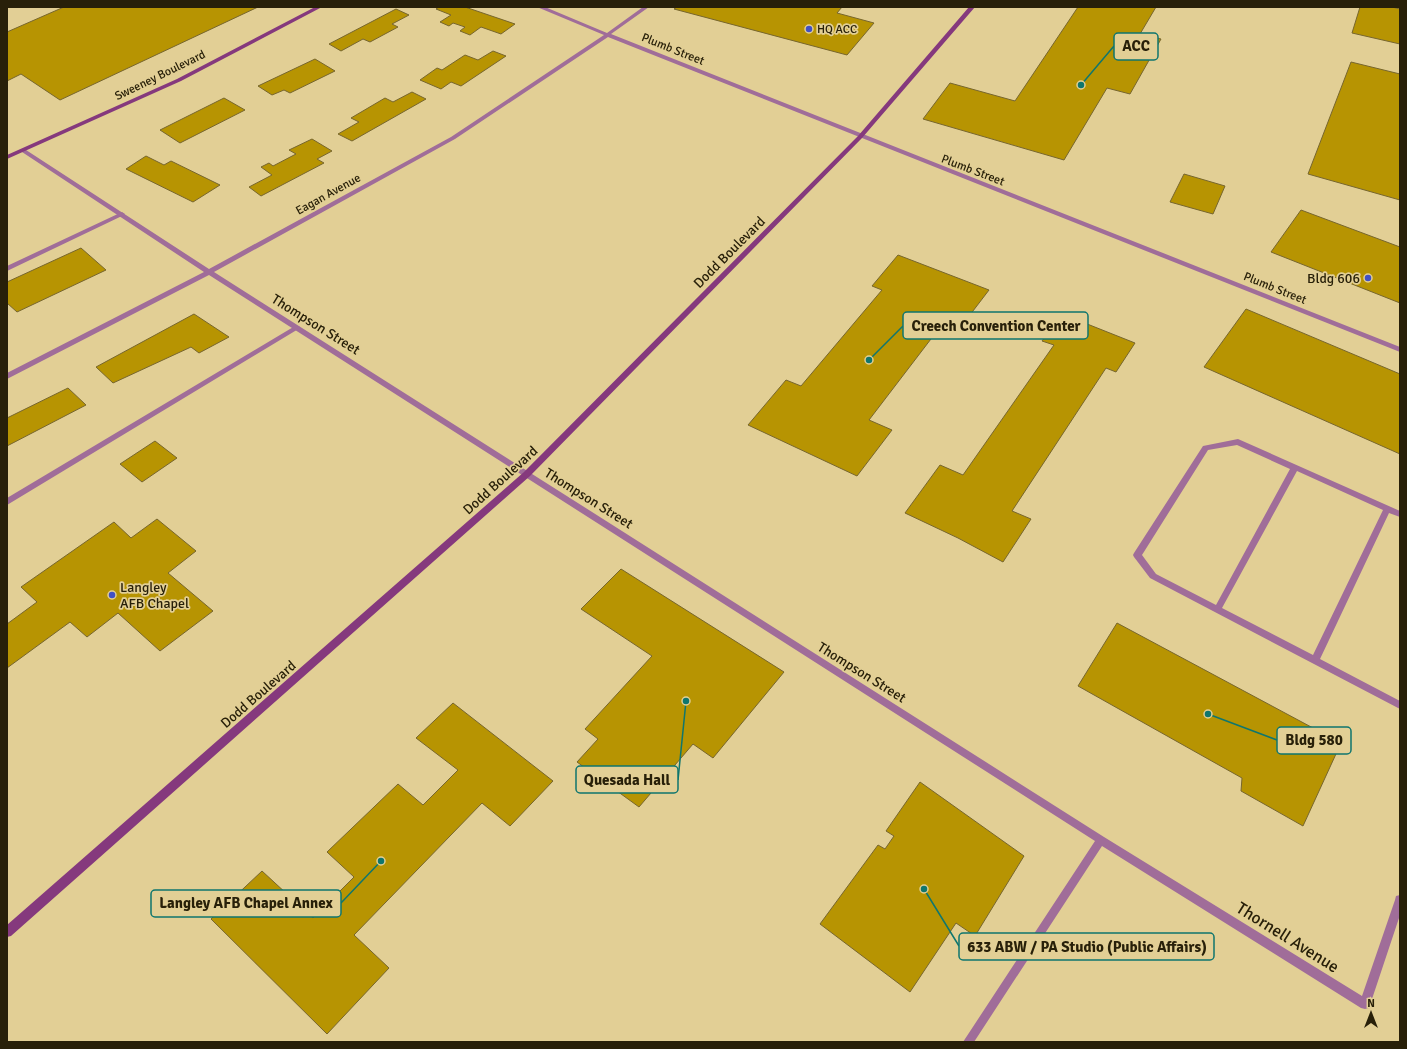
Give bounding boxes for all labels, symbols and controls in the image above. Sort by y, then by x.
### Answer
place label: HQ ACC [817,22,857,37]
marker: HQ ACC [804,24,814,34]
street label: Plumb Street [639,30,706,69]
callout: ACC [1114,33,1158,60]
text: ACC [1122,37,1150,55]
street label: Sweeney Boulevard [112,47,208,104]
street label: Plumb Street [939,152,1007,189]
street label: Eagan Avenue [293,170,363,218]
street label: Dodd Boulevard [690,213,769,292]
street label: Plumb Street [1241,269,1308,308]
place label: Bldg 606 [1307,270,1360,287]
marker: Bldg 606 [1363,273,1373,283]
street label: Thompson Street [268,290,363,358]
callout: Creech Convention Center [903,312,1088,339]
text: Creech Convention Center [911,317,1081,335]
street label: Dodd Boulevard [460,442,541,518]
street label: Thompson Street [541,464,636,532]
place label: Langley AFB Chapel [120,579,189,612]
marker: Langley AFB Chapel [107,590,117,600]
street label: Thompson Street [814,638,909,706]
street label: Dodd Boulevard [217,657,300,732]
callout: Bldg 580 [1277,727,1351,754]
text: Bldg 580 [1285,731,1343,749]
callout: Quesada Hall [576,766,678,793]
text: Quesada Hall [584,771,670,789]
callout: Langley AFB Chapel Annex [151,890,341,917]
text: Langley AFB Chapel Annex [159,894,334,912]
street label: Thornell Avenue [1232,897,1343,977]
callout: 633 ABW / PA Studio (Public Affairs) [959,933,1214,960]
text: 633 ABW / PA Studio (Public Affairs) [967,938,1207,956]
north arrow [1351,993,1391,1033]
text: N [1367,997,1375,1010]

